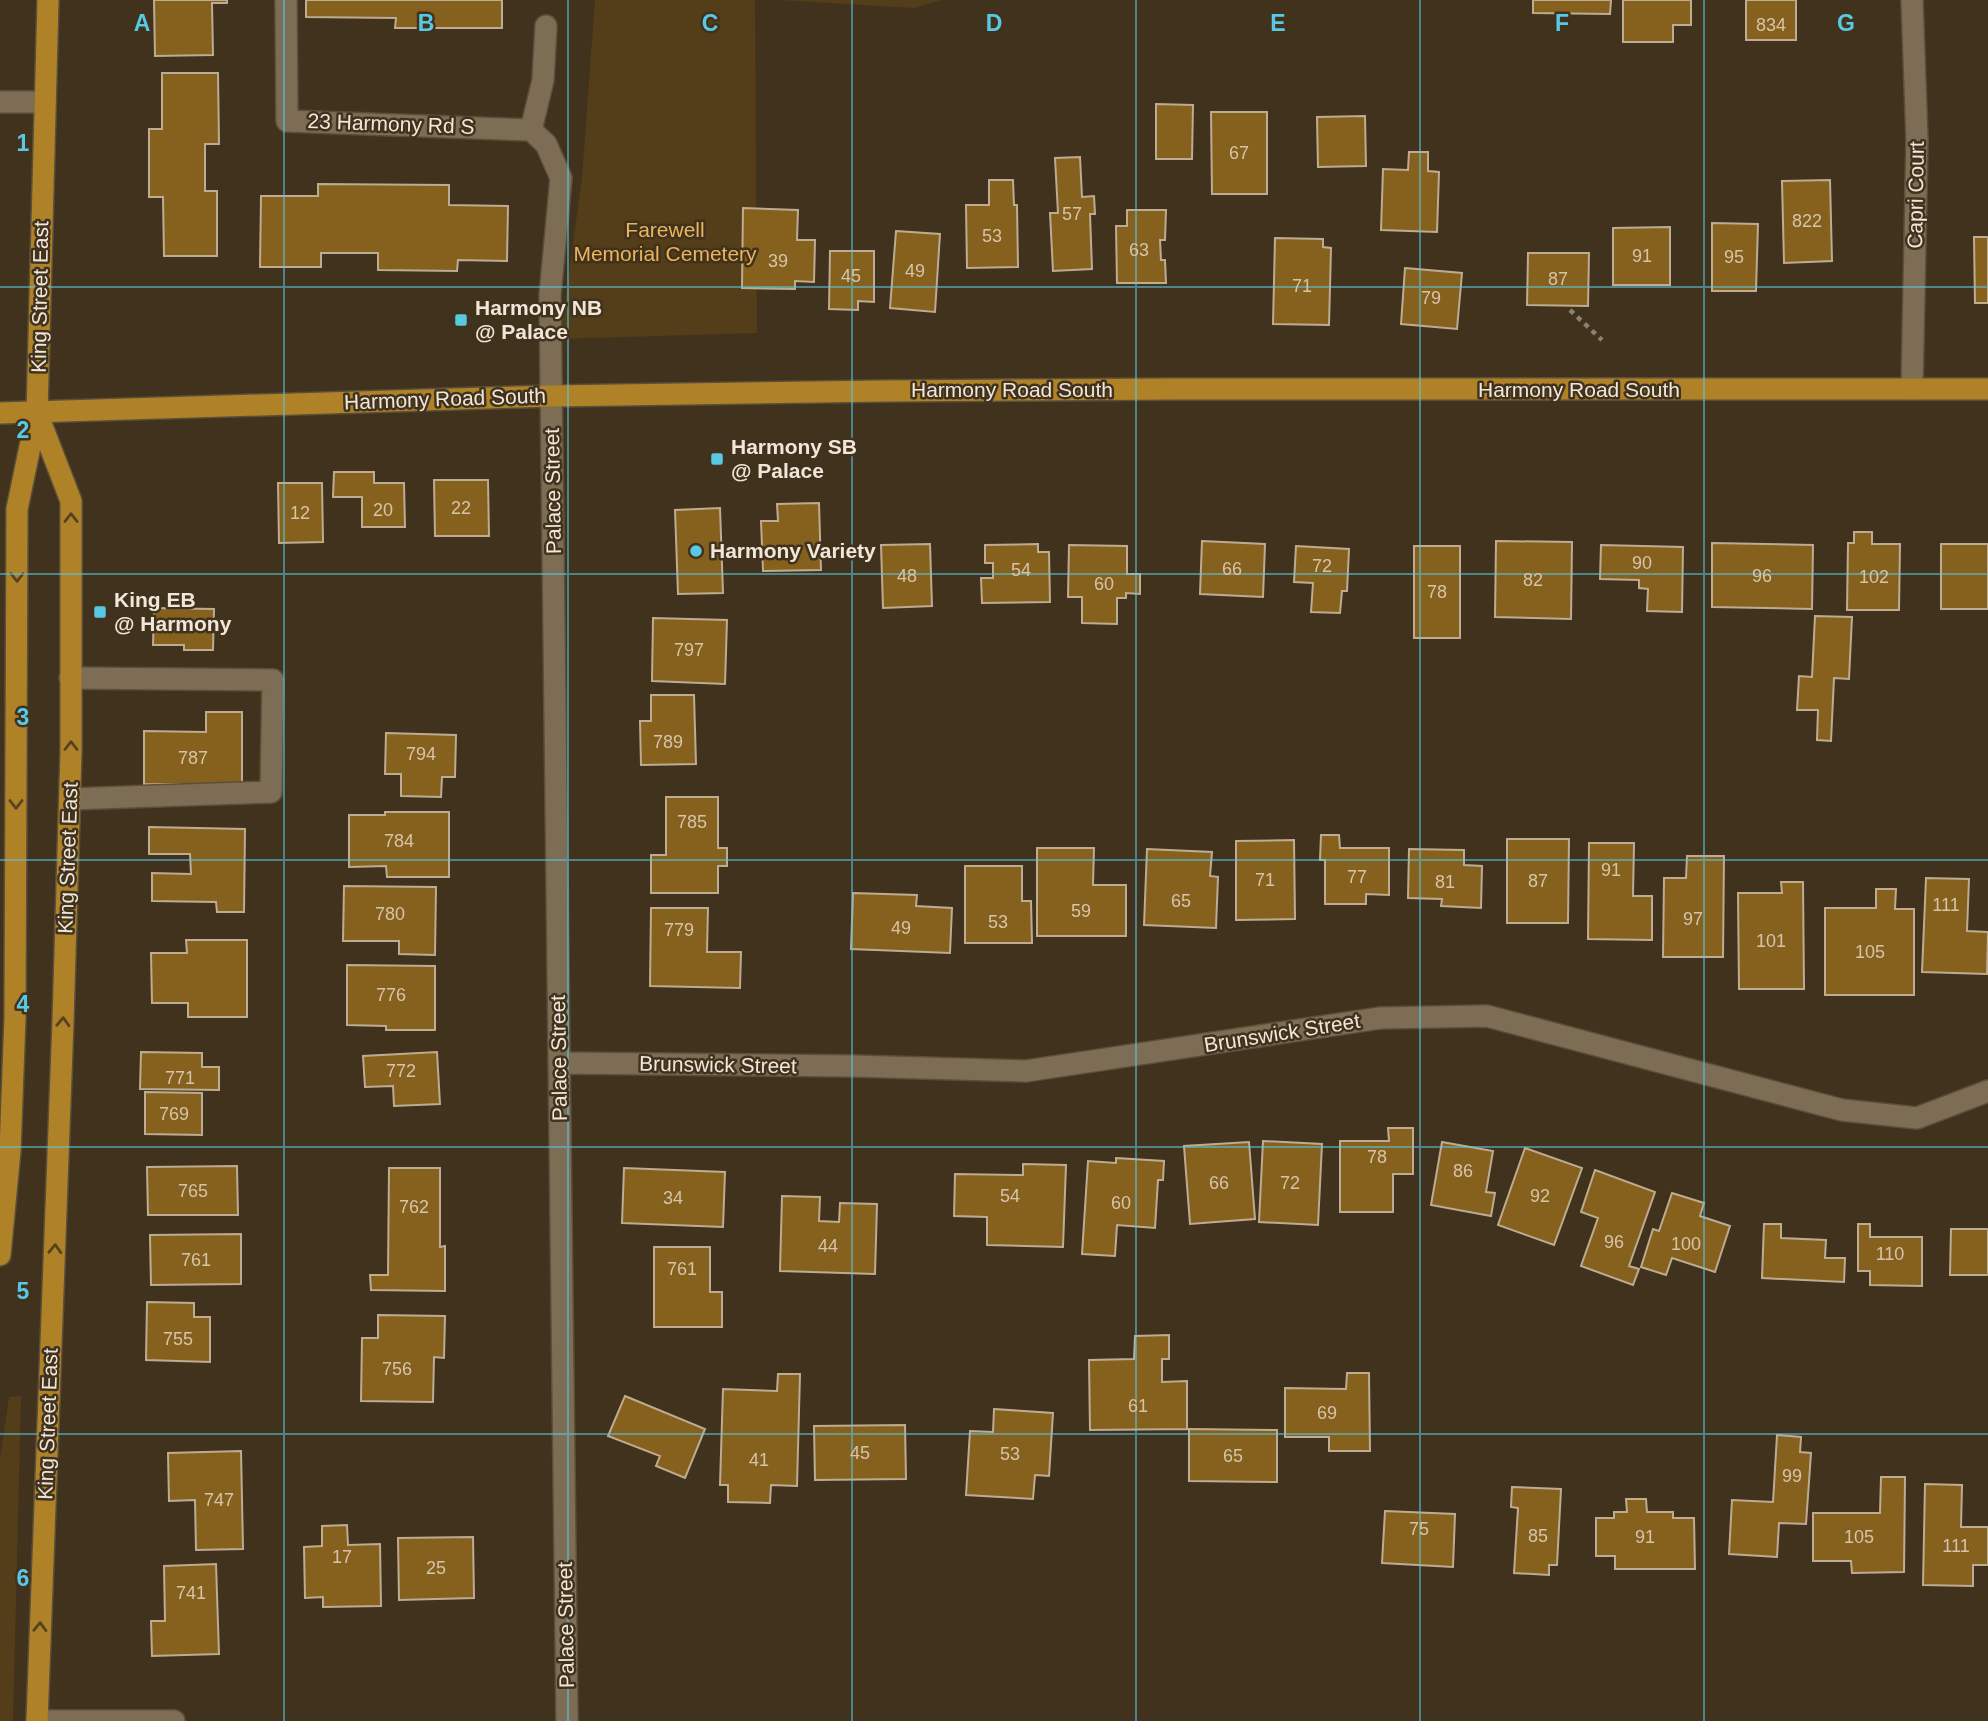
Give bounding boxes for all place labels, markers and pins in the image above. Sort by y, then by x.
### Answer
place label: Harmony NB @ Palace [475,296,602,343]
marker: Harmony NB @ Palace [453,312,469,328]
place label: Harmony SB @ Palace [731,435,857,482]
marker: Harmony SB @ Palace [709,451,725,467]
place label: Harmony Variety [710,539,876,562]
marker: Harmony Variety [688,543,704,559]
place label: King EB @ Harmony [114,588,232,635]
marker: King EB @ Harmony [92,604,108,620]

